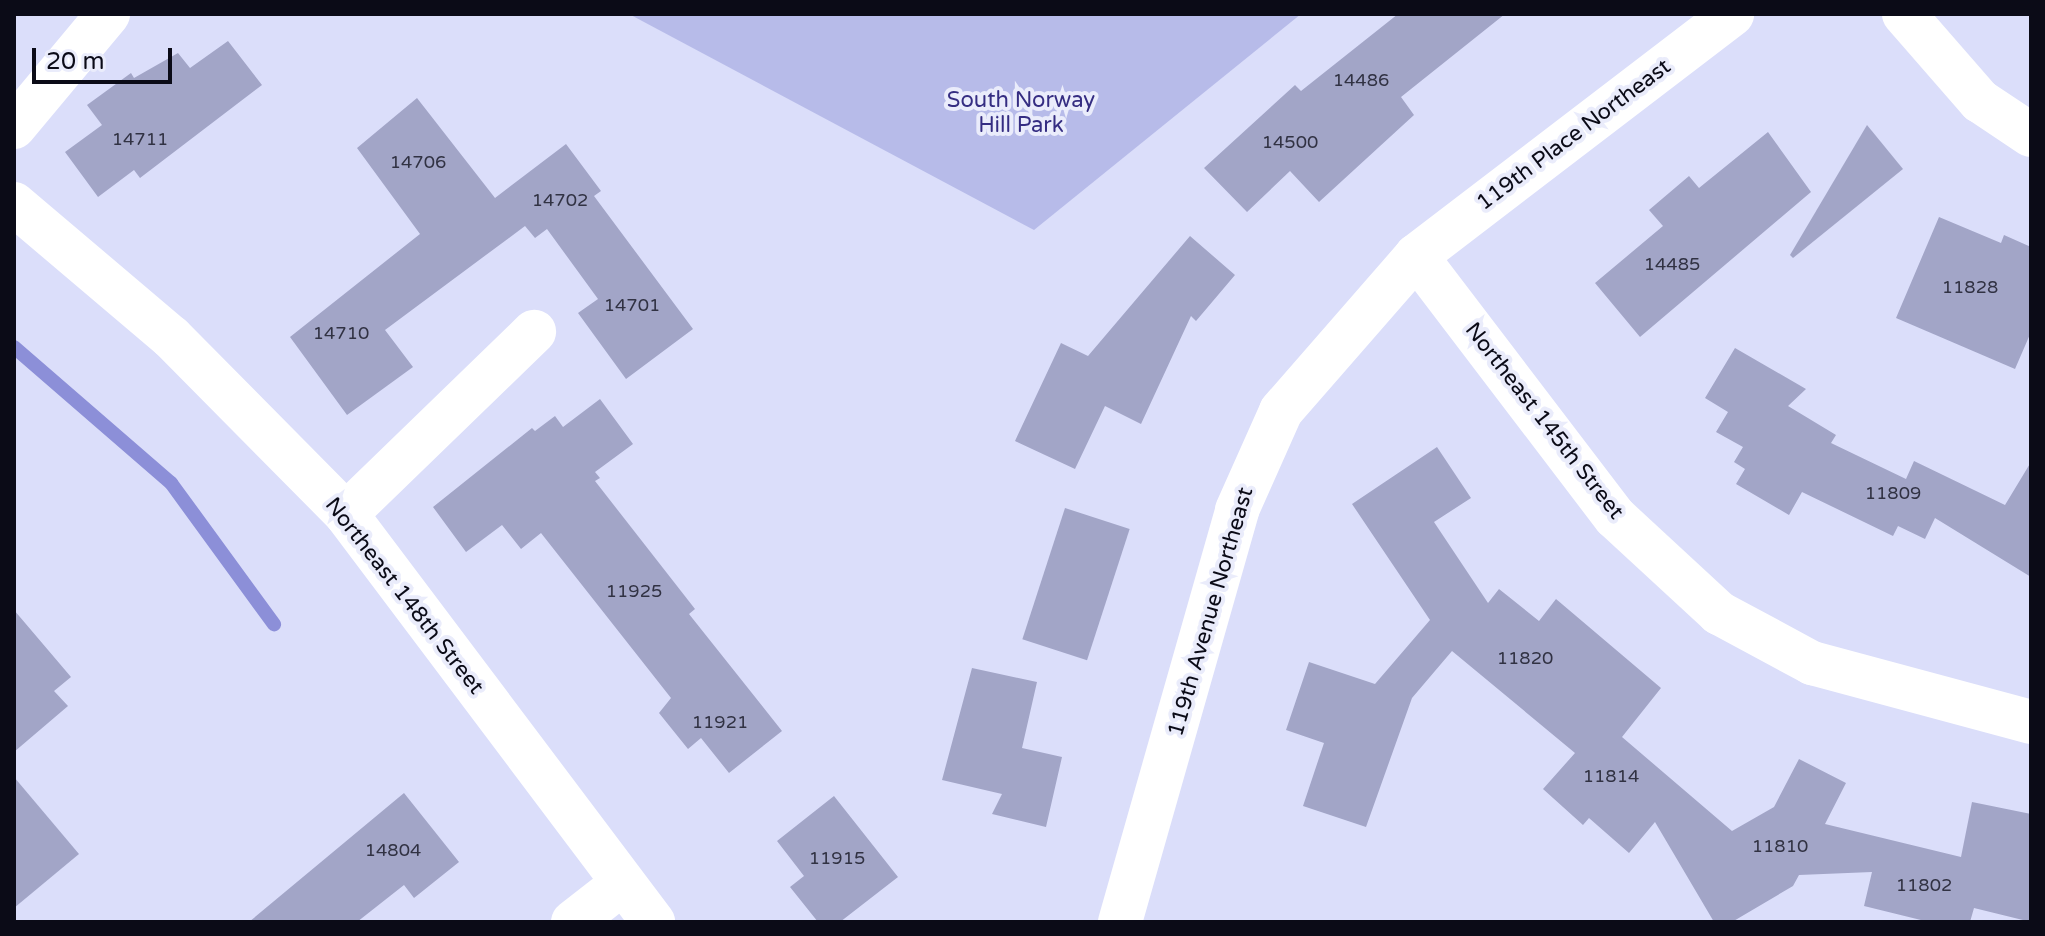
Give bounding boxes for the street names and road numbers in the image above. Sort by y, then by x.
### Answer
street label: 119th Place Northeast [1472,53,1676,217]
street label: Northeast 145th Street [1459,317,1629,525]
street label: 119th Avenue Northeast [1163,484,1259,740]
street label: Northeast 148th Street [319,492,489,700]

